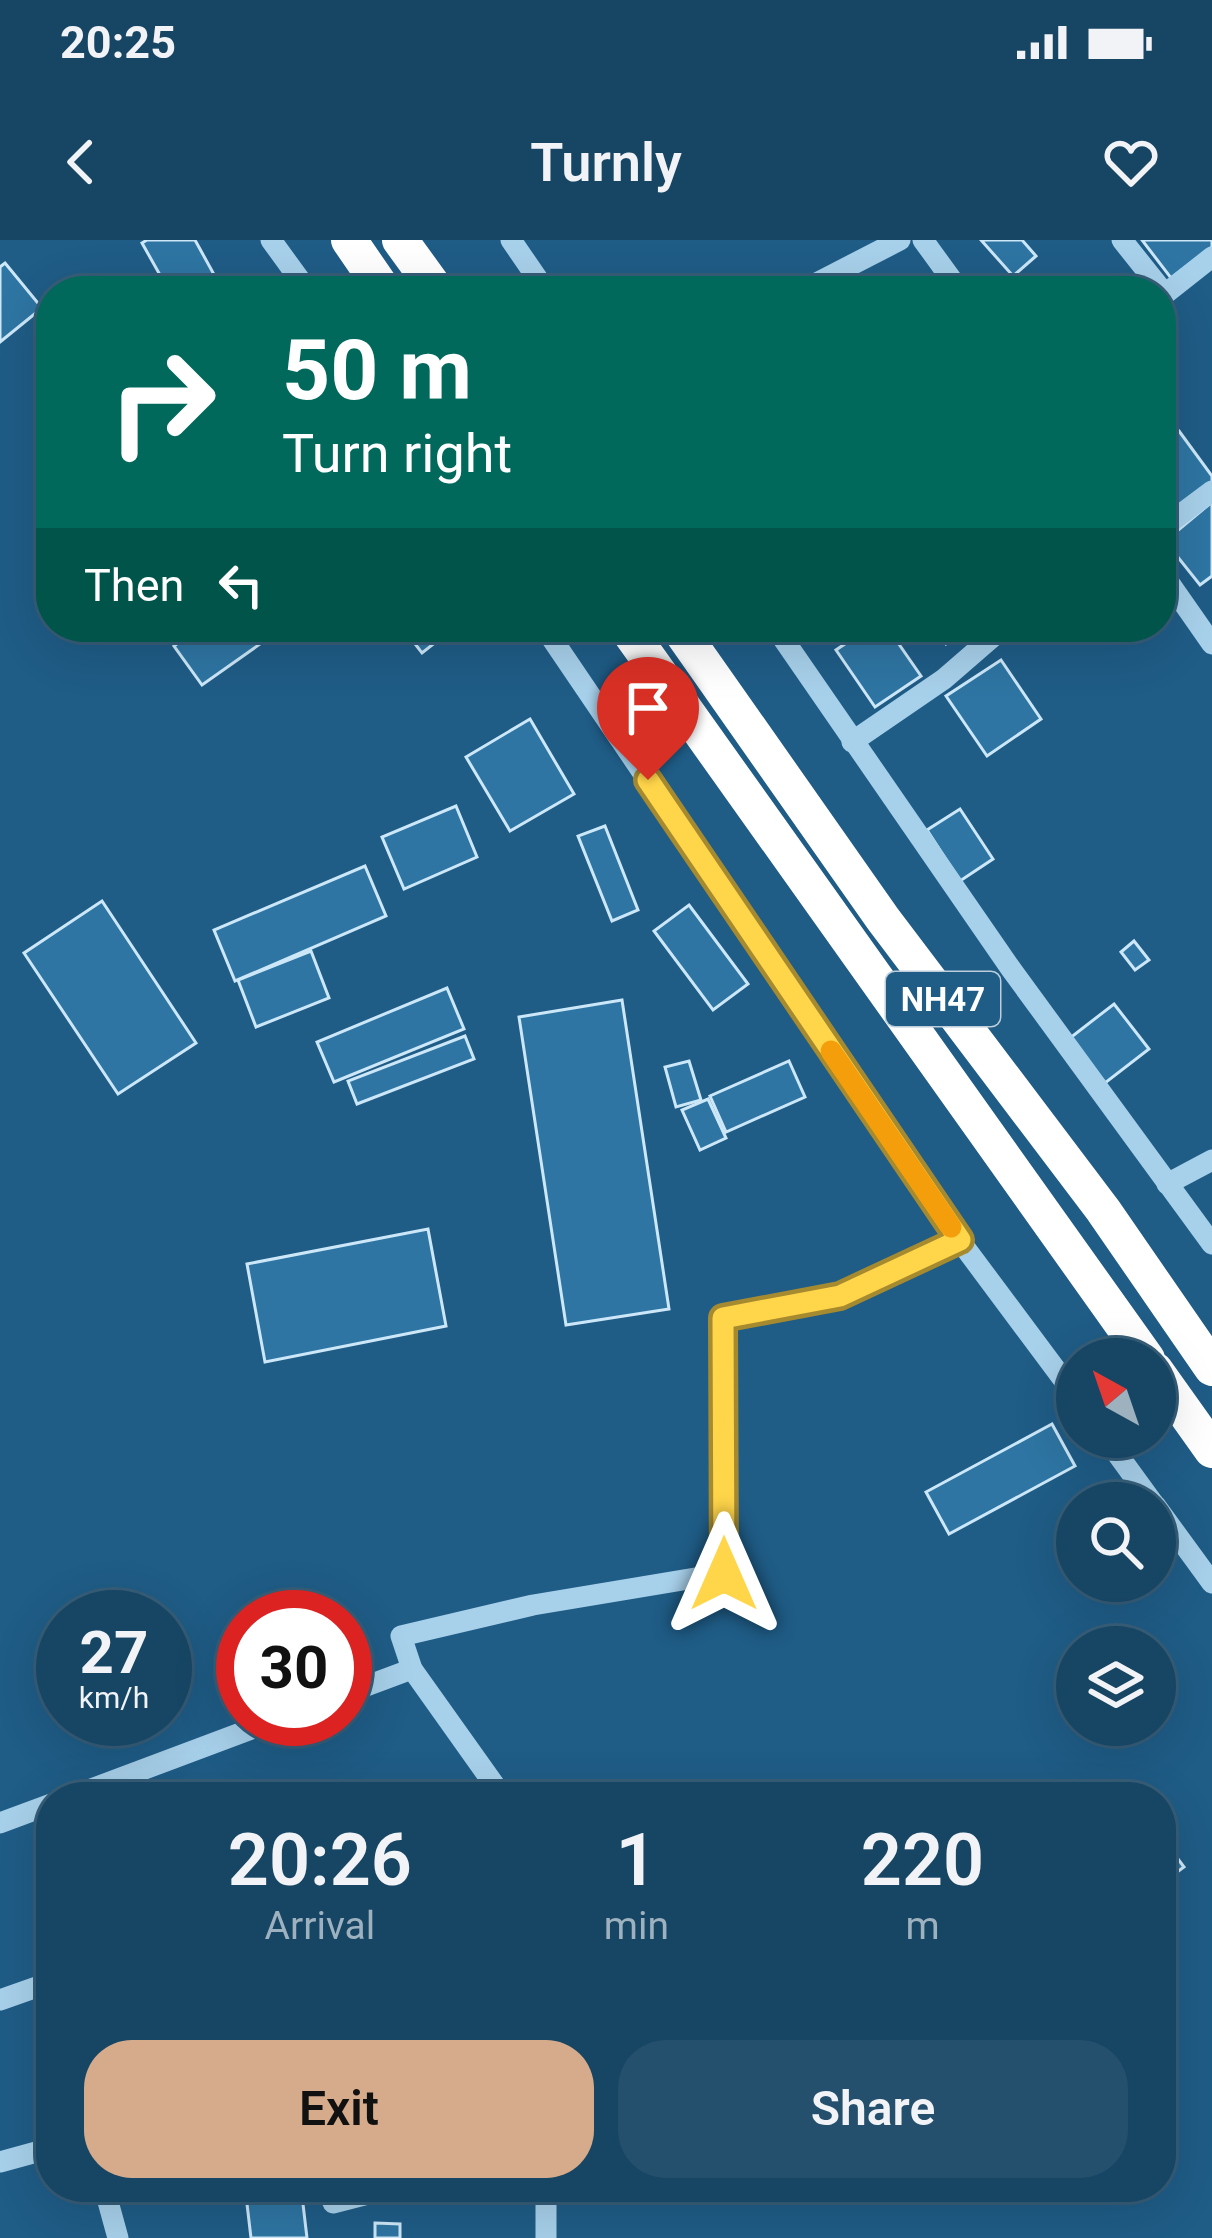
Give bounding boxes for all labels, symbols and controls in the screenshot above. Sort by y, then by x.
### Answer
text: 20:25 [60,16,176,69]
icon: back [48,129,114,195]
icon: heart [1098,129,1164,195]
text: Turnly [530,131,682,194]
text: 50 m [282,321,472,420]
icon: right [84,324,240,480]
text: Turn right [282,422,512,485]
icon: left [208,552,274,618]
text: Then [84,559,184,612]
pin [597,657,699,780]
icon: arrive [615,675,681,741]
road number: NH47 [886,972,1000,1026]
north arrow [1056,1338,1176,1458]
map controls [1056,1338,1176,1746]
button: search [1056,1482,1176,1602]
position arrow [661,1511,787,1637]
speed limit sign: 30 [216,1590,372,1746]
text: 27 [80,1617,148,1688]
button: layers [1056,1626,1176,1746]
text: km/h [79,1680,149,1715]
text: 20:26 [228,1818,412,1903]
text: 1 [616,1818,657,1903]
text: 220 [861,1818,984,1903]
text: Arrival [265,1903,375,1949]
text: min [604,1903,669,1949]
text: m [905,1903,940,1949]
button: Exit [84,2040,594,2178]
button: Share [618,2040,1128,2178]

